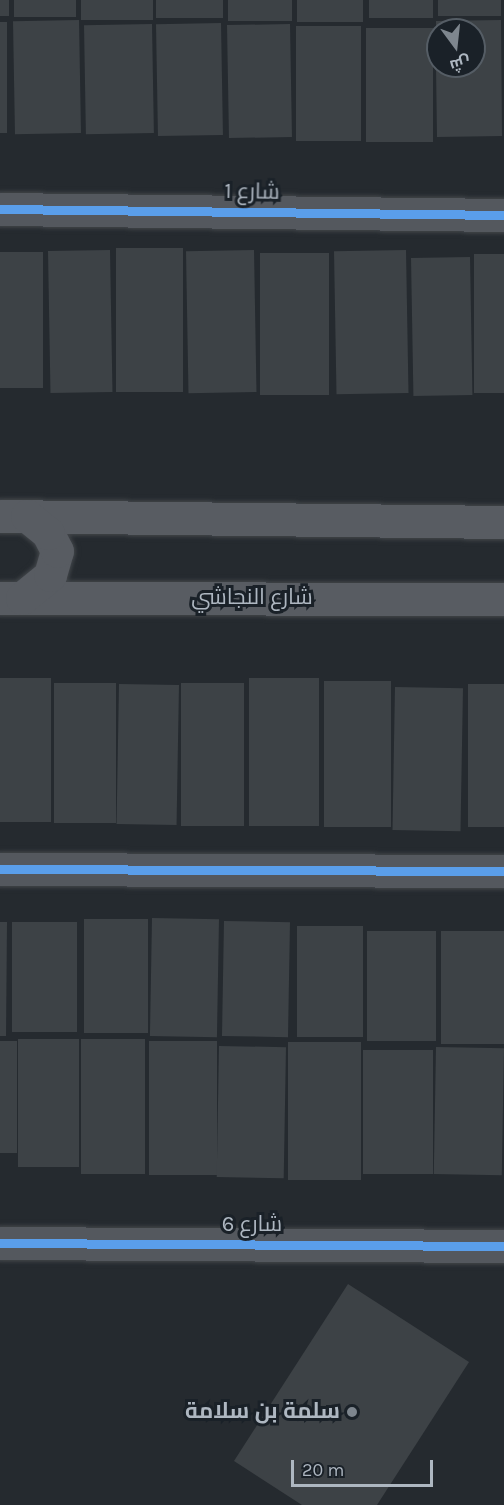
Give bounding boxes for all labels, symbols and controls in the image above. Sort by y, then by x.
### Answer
north arrow [426,18,486,78]
text: ش [448,52,473,76]
street label: شارع 1 [224,178,280,206]
street label: شارع النجاشي [191,585,313,611]
street label: شارع 6 [222,1212,282,1238]
place label: سلمة بن سلامة [185,1399,340,1425]
marker: سلمة بن سلامة [345,1405,359,1419]
scale bar [294,1448,436,1486]
text: 20 m [302,1459,344,1481]

